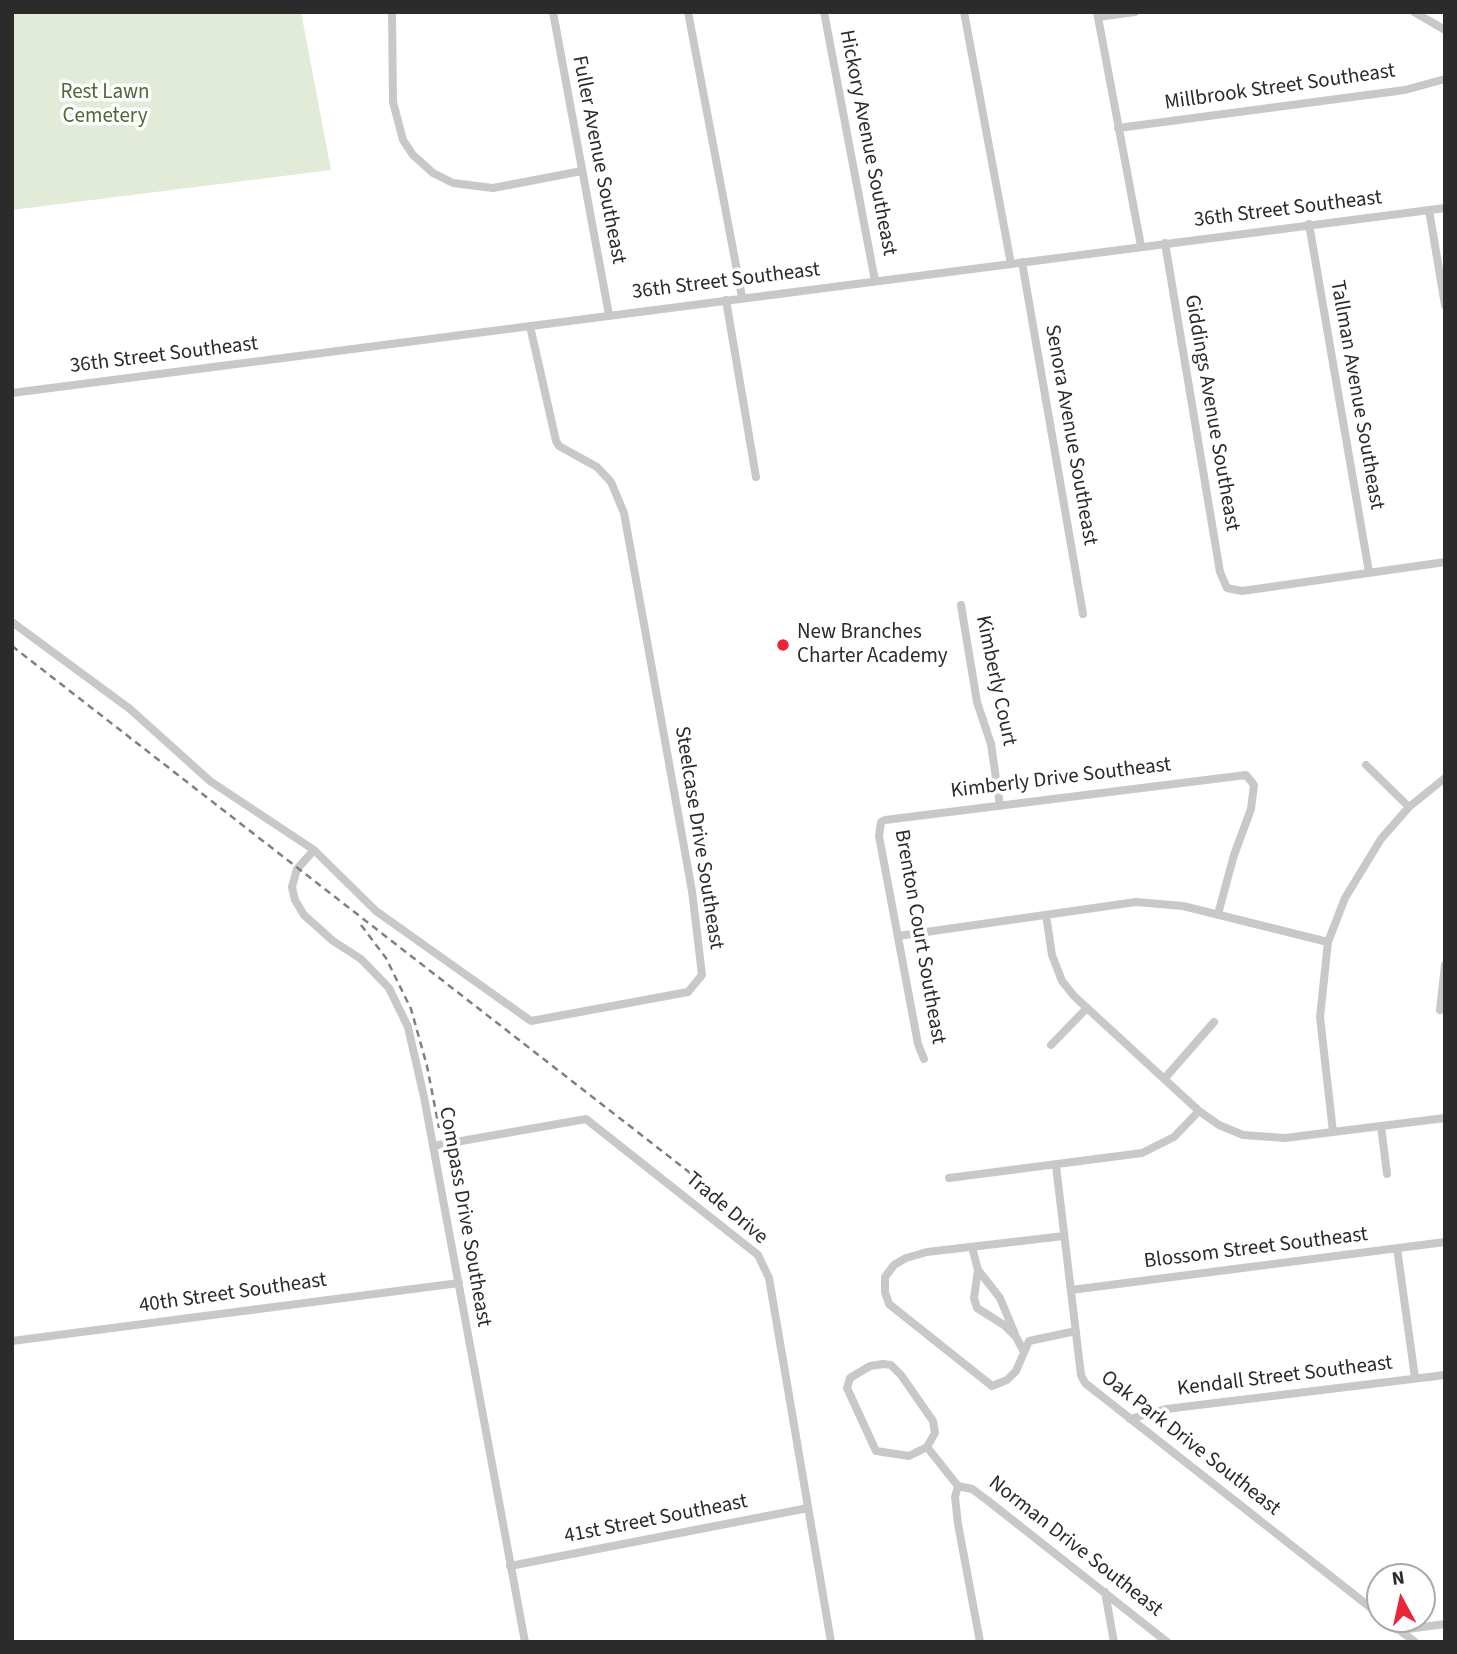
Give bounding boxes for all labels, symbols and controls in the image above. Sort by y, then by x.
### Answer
street label: Hickory Avenue Southeast [833,28,901,258]
street label: Fuller Avenue Southeast [565,54,631,266]
street label: Millbrook Street Southeast [1163,59,1397,117]
park label: Rest Lawn Cemetery [60,80,150,130]
street label: 36th Street Southeast [1193,186,1383,234]
street label: 36th Street Southeast [631,258,821,306]
street label: Tallman Avenue Southeast [1323,278,1389,512]
street label: Giddings Avenue Southeast [1178,293,1244,533]
street label: Senora Avenue Southeast [1038,323,1102,547]
street label: 36th Street Southeast [69,332,259,380]
street label: Kimberly Court [969,614,1021,748]
place label: New Branches Charter Academy [797,620,948,670]
marker: New Branches Charter Academy [775,637,791,653]
street label: Steelcase Drive Southeast [668,725,728,951]
street label: Kimberly Drive Southeast [949,753,1173,805]
street label: Brenton Court Southeast [888,828,950,1046]
street label: Compass Drive Southeast [432,1105,496,1329]
street label: Trade Drive [680,1167,772,1251]
street label: Blossom Street Southeast [1143,1223,1369,1275]
street label: 40th Street Southeast [138,1268,328,1320]
street label: Kendall Street Southeast [1176,1351,1394,1403]
street label: Oak Park Drive Southeast [1095,1366,1285,1522]
street label: Norman Drive Southeast [983,1471,1167,1623]
street label: 41st Street Southeast [562,1490,750,1550]
north arrow [1366,1563,1436,1633]
text: N [1390,1564,1406,1593]

